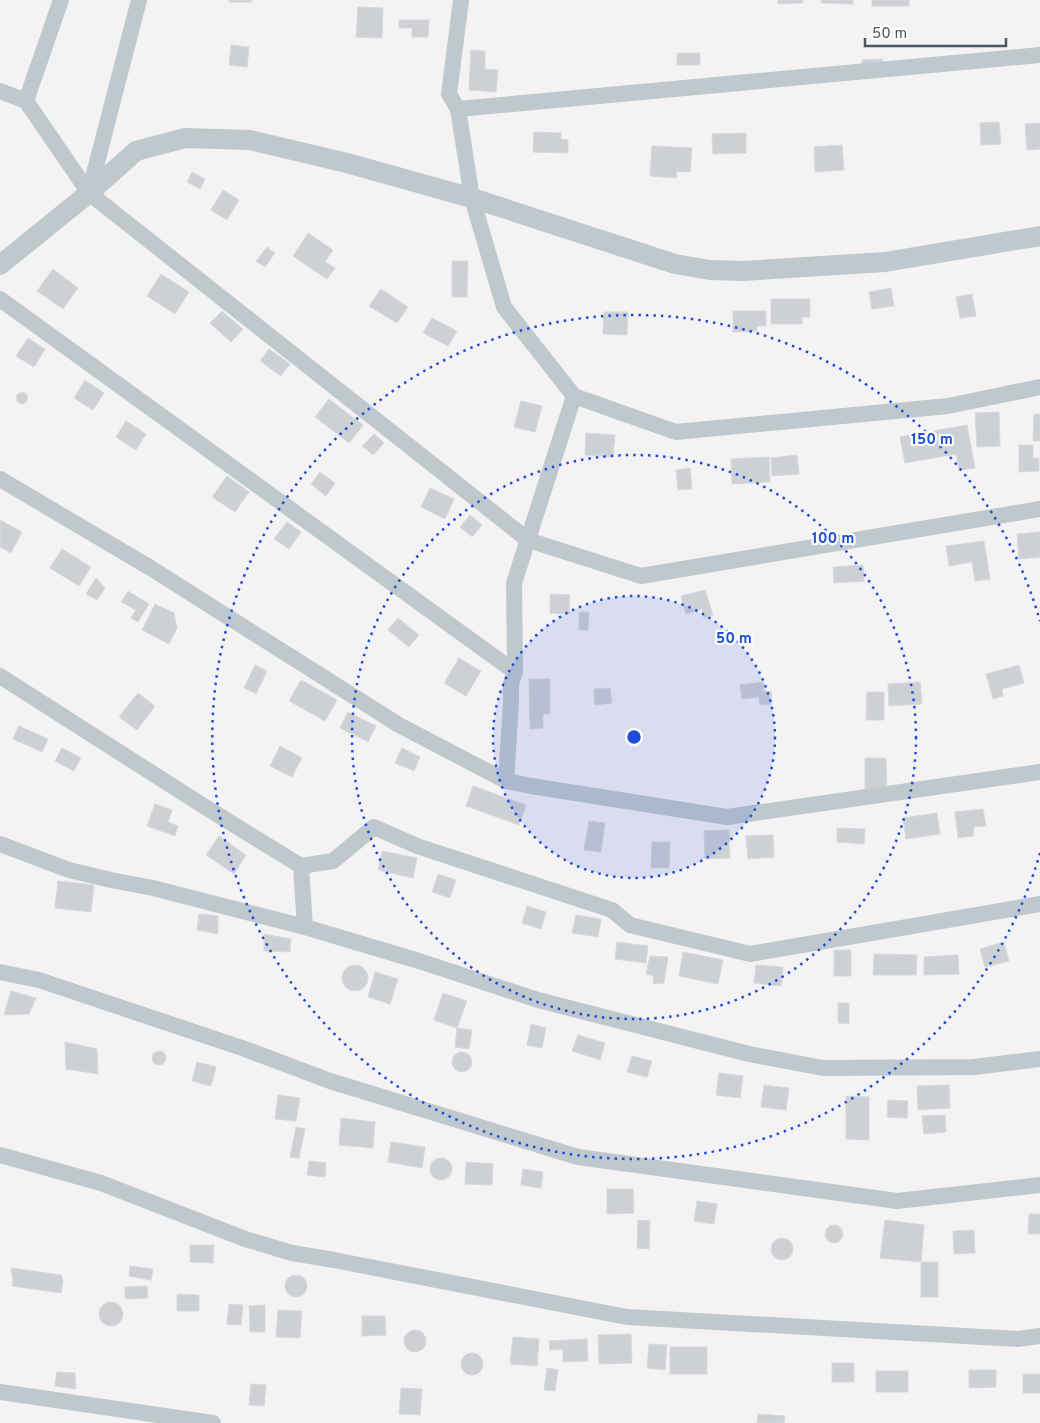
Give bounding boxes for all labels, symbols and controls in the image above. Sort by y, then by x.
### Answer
scale bar [865,15,1006,47]
text: 50 m [872,25,907,44]
text: 150 m [911,431,953,450]
text: 100 m [812,530,854,549]
text: 50 m [716,630,752,649]
centre of rings [625,728,643,746]

